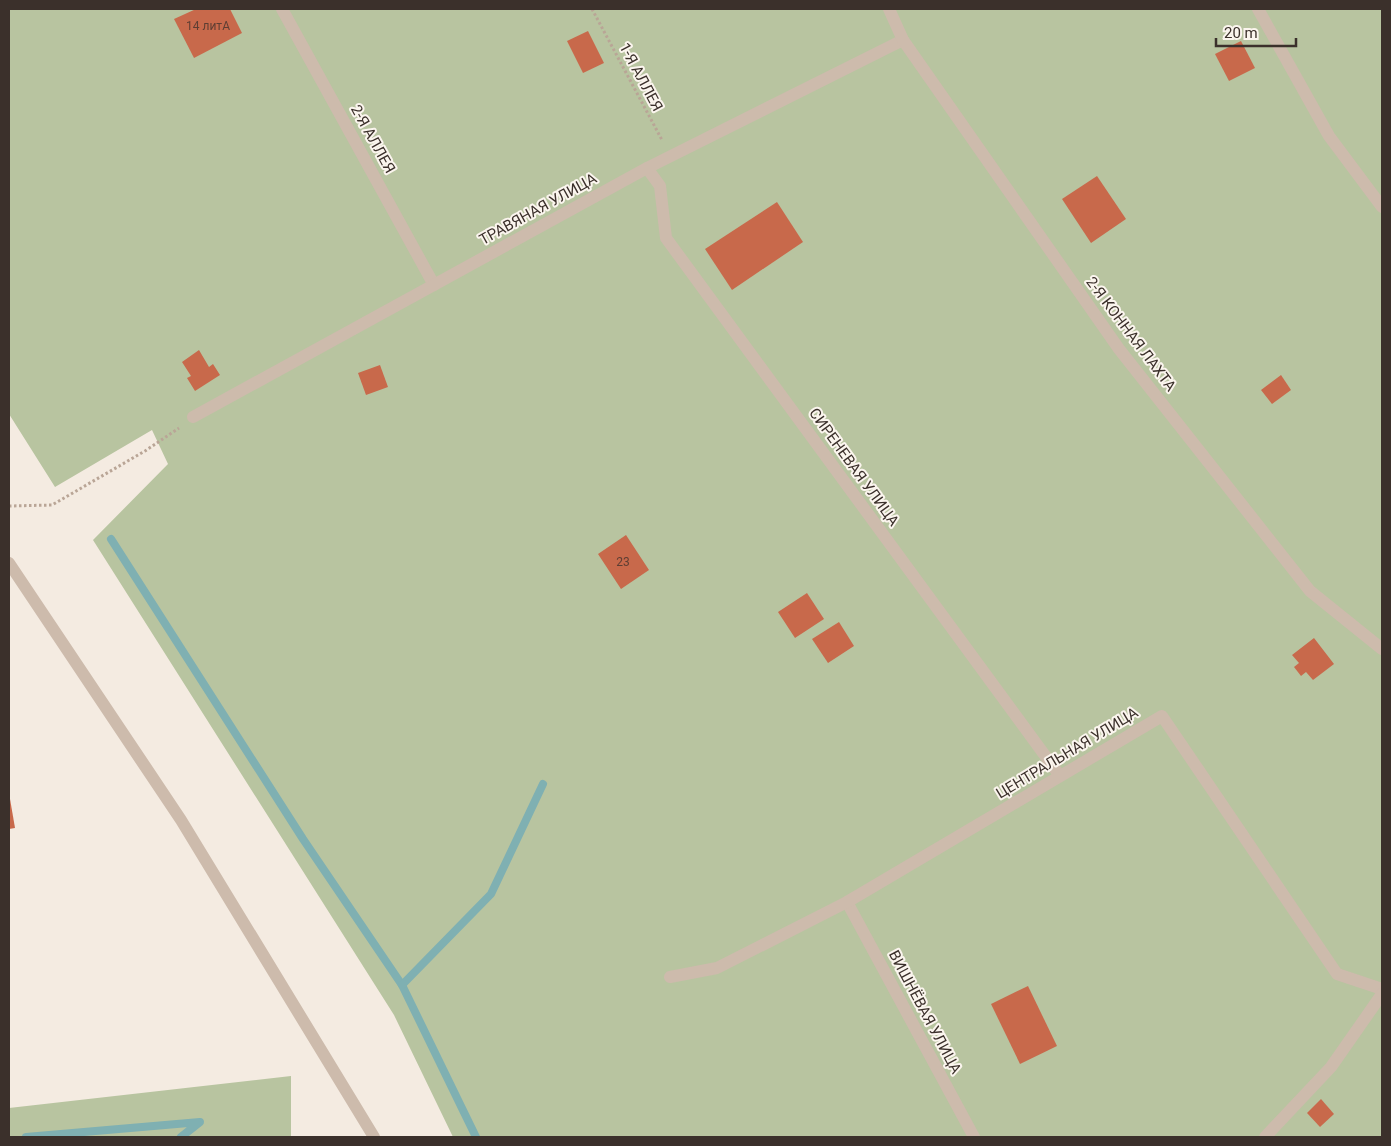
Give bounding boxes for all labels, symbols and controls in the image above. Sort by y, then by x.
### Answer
scale bar [1216,15,1296,47]
house number: 14 литА [186,19,230,33]
text: 20 m [1224,24,1258,42]
street label: 1-Я АЛЛЕЯ [615,40,667,114]
street label: 2-Я АЛЛЕЯ [347,102,399,176]
street label: ТРАВЯНАЯ УЛИЦА [476,169,600,249]
street label: 2-Я КОННАЯ ЛАХТА [1082,273,1180,395]
street label: СИРЕНЕВАЯ УЛИЦА [805,405,903,530]
house number: 23 [616,555,630,569]
street label: ЦЕНТРАЛЬНАЯ УЛИЦА [993,703,1141,803]
street label: ВИШНЁВАЯ УЛИЦА [885,947,965,1077]

